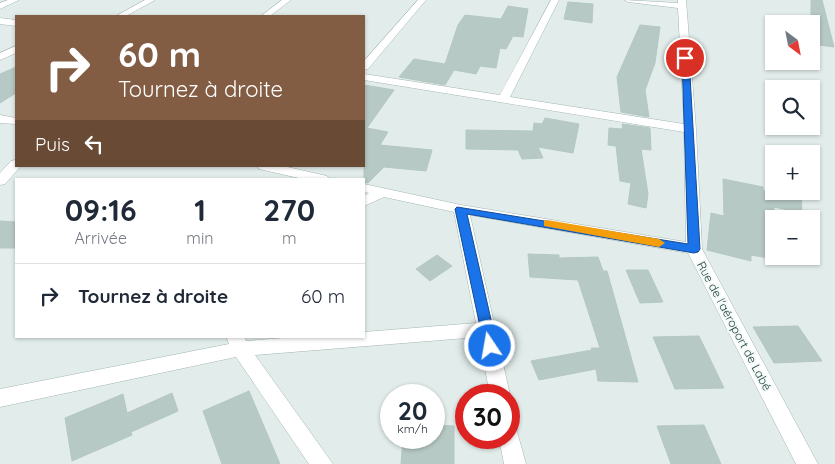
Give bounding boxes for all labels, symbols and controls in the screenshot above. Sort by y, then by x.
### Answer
north arrow [765,15,820,70]
map controls [765,15,820,265]
text: 60 m [118,32,201,76]
icon: right [35,35,100,100]
pin [664,37,706,79]
icon: arrive [671,44,699,72]
text: Tournez à droite [118,75,283,103]
button: search [765,80,820,135]
icon: left [80,130,108,158]
text: Puis [35,132,70,156]
button: + [765,145,820,200]
text: 09:16 [65,191,137,229]
text: 1 [194,191,206,229]
text: 270 [263,191,315,229]
button: − [765,210,820,265]
text: Arrivée [74,228,127,248]
text: min [186,228,214,248]
text: m [282,228,297,248]
street label: Rue de l'aéroport de Labé [694,258,775,393]
icon: right [35,282,63,310]
text: Tournez à droite [78,284,228,308]
text: 60 m [301,284,345,308]
position arrow [463,319,515,371]
speed limit sign: 30 [455,384,520,449]
text: 20 [398,395,427,426]
text: km/h [397,421,428,436]

